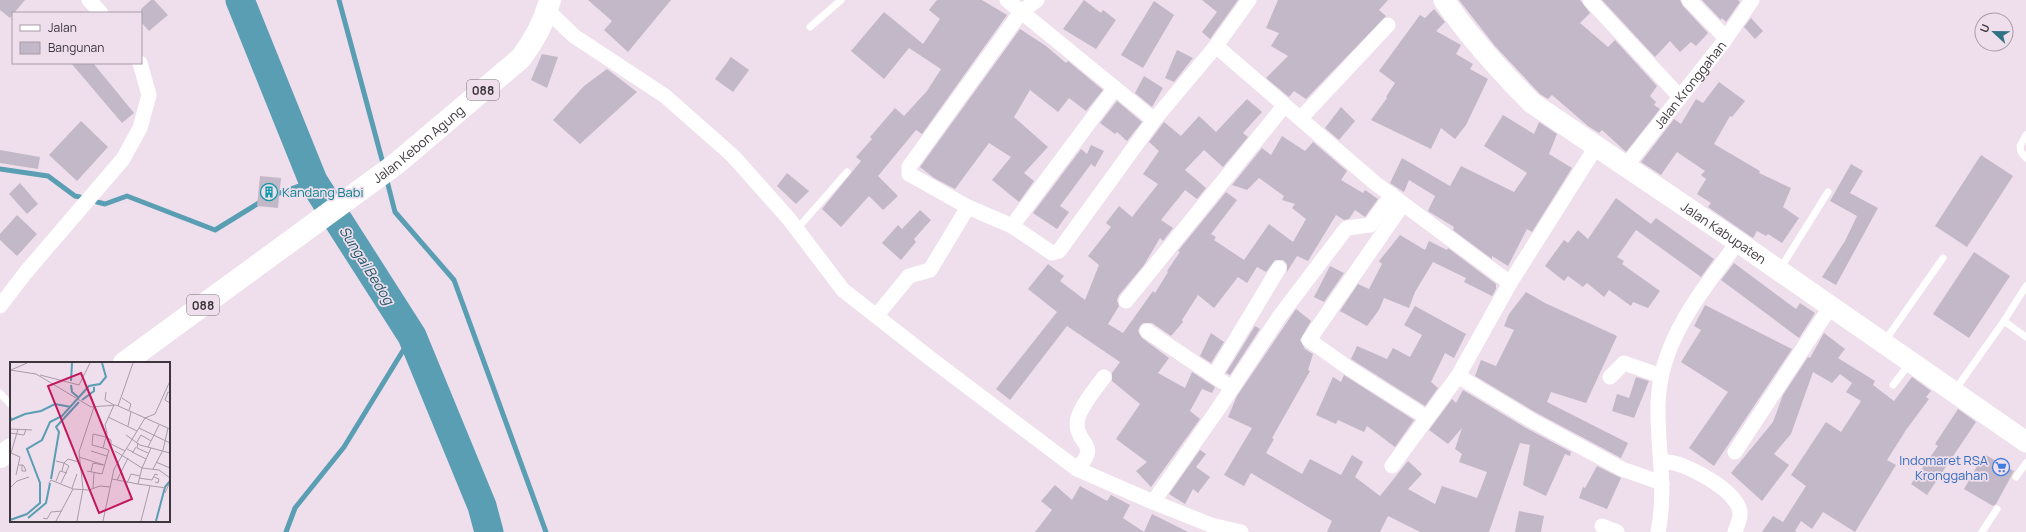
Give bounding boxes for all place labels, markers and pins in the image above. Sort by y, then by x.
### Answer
building icon: Kandang Babi [259,182,279,202]
place label: Kandang Babi [282,183,363,201]
place label: Indomaret RSA Kronggahan [1899,451,1988,484]
supermarket icon: Indomaret RSA Kronggahan [1991,457,2011,477]

